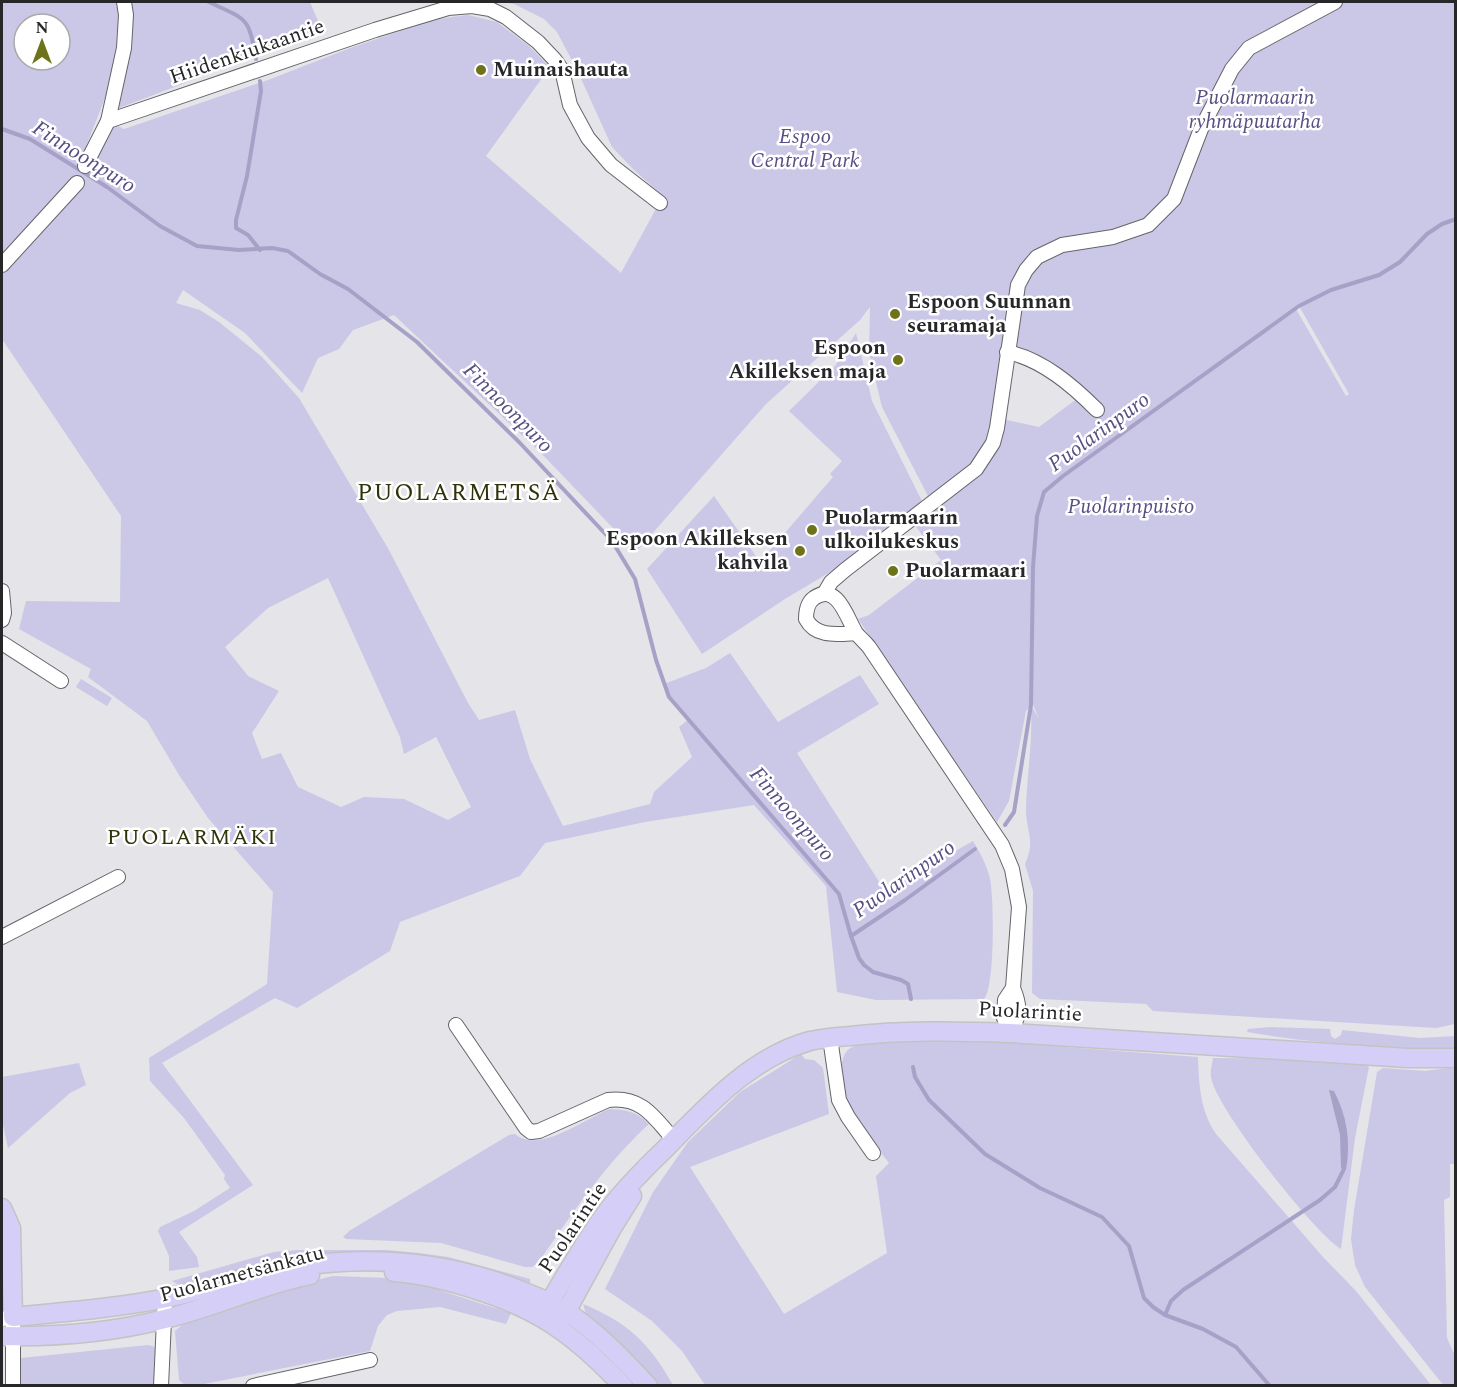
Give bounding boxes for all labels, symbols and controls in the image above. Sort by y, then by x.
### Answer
street label: Hiidenkiukaantie [165,10,329,94]
north arrow [12,12,72,72]
text: N [35,16,49,40]
place label: Muinaishauta [493,54,628,86]
marker: Muinaishauta [474,63,488,77]
park label: Puolarmaarin ryhmäpuutarha [1189,82,1322,138]
water label: Finnoonpuro [26,112,142,202]
park label: Espoo Central Park [750,121,860,177]
place label: Espoon Suunnan seuramaja [907,286,1071,342]
marker: Espoon Suunnan seuramaja [888,307,902,321]
place label: Espoon Akilleksen maja [729,332,886,388]
marker: Espoon Akilleksen maja [891,353,905,367]
water label: Finnoonpuro [455,355,561,461]
water label: Puolarinpuro [1041,384,1157,480]
district label: PUOLARMETSÄ [357,475,561,511]
park label: Puolarinpuisto [1067,491,1195,523]
place label: Puolarmaarin ulkoilukeskus [824,502,959,558]
place label: Espoon Akilleksen kahvila [606,523,788,579]
marker: Puolarmaarin ulkoilukeskus [805,523,819,537]
marker: Espoon Akilleksen kahvila [793,544,807,558]
place label: Puolarmaari [905,555,1026,587]
marker: Puolarmaari [886,564,900,578]
water label: Finnoonpuro [741,759,843,869]
district label: PUOLARMÄKI [107,821,277,854]
water label: Puolarinpuro [846,831,962,927]
street label: Puolarintie [977,993,1083,1031]
street label: Puolarintie [531,1176,615,1280]
street label: Puolarmetsänkatu [156,1237,328,1311]

